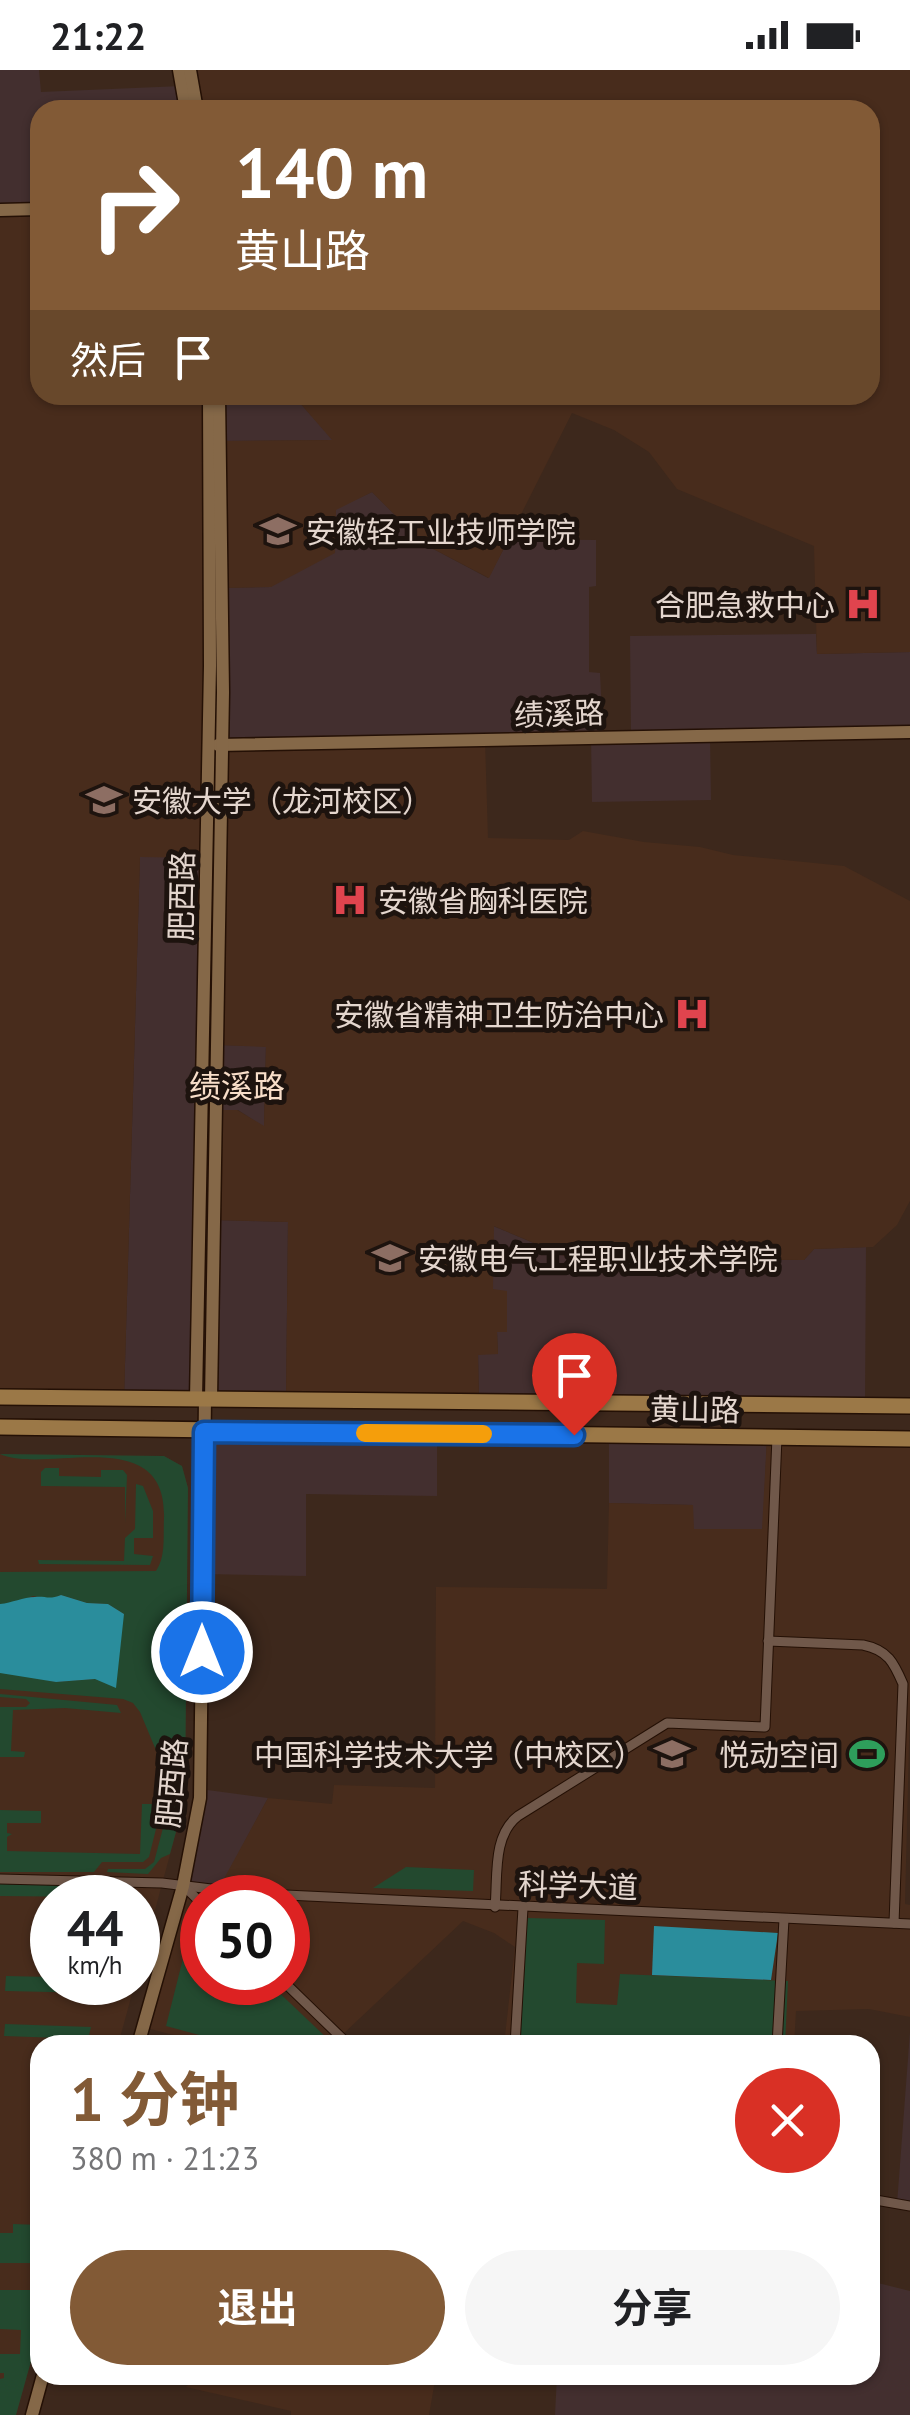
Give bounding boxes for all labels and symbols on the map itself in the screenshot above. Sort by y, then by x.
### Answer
school or university icon: 安徽轻工业技师学院 [259,512,297,550]
place label: 安徽轻工业技师学院 [306,512,576,551]
place label: 合肥急救中心 [655,585,835,624]
hospital icon: 合肥急救中心 [844,585,882,623]
street label: 绩溪路 [513,692,605,734]
school or university icon: 安徽大学（龙河校区） [85,781,123,819]
place label: 安徽大学（龙河校区） [132,781,432,820]
street label: 肥西路 [161,851,201,941]
hospital icon: 安徽省胸科医院 [331,881,369,919]
place label: 安徽省胸科医院 [378,881,588,920]
place label: 安徽省精神卫生防治中心 [334,995,664,1034]
hospital icon: 安徽省精神卫生防治中心 [673,995,711,1033]
district label: 绩溪路 [189,1065,285,1107]
school or university icon: 安徽电气工程职业技术学院 [371,1239,409,1277]
place label: 安徽电气工程职业技术学院 [418,1239,778,1278]
pin [532,1333,617,1436]
street label: 黄山路 [650,1389,740,1429]
position arrow [150,1600,254,1704]
place label: 中国科学技术大学（中校区） [254,1735,644,1774]
school or university icon: 中国科学技术大学（中校区） [653,1735,691,1773]
place label: 悦动空间 [719,1735,839,1774]
sports icon: 悦动空间 [848,1735,886,1773]
street label: 肥西路 [148,1736,194,1830]
street label: 科学大道 [517,1863,639,1907]
speed limit sign: 50 [180,1875,310,2005]

